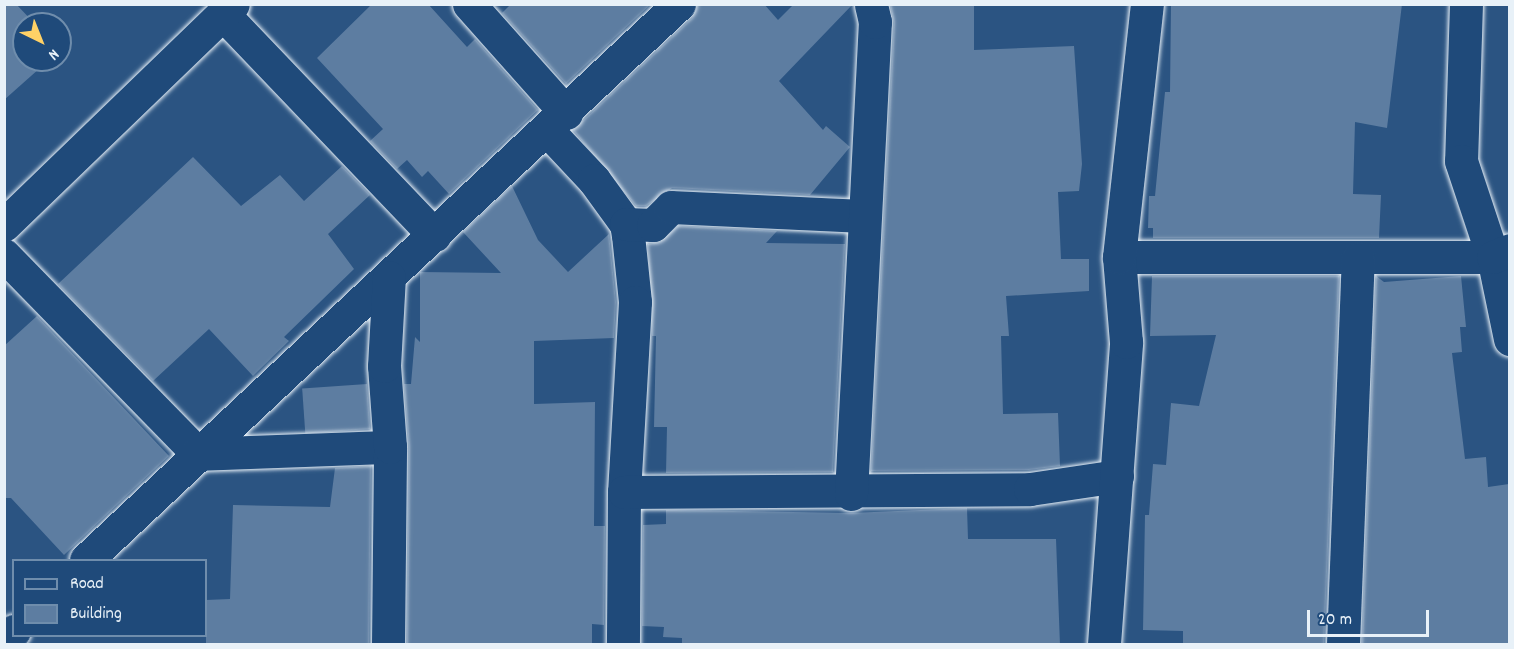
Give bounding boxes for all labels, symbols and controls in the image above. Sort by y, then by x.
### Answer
north arrow [12,12,72,72]
text: N [43,43,64,65]
legend [12,559,207,637]
text: Road [70,572,104,597]
scale bar [1310,598,1432,636]
text: Building [70,602,122,627]
text: 20 m [1318,608,1352,633]

